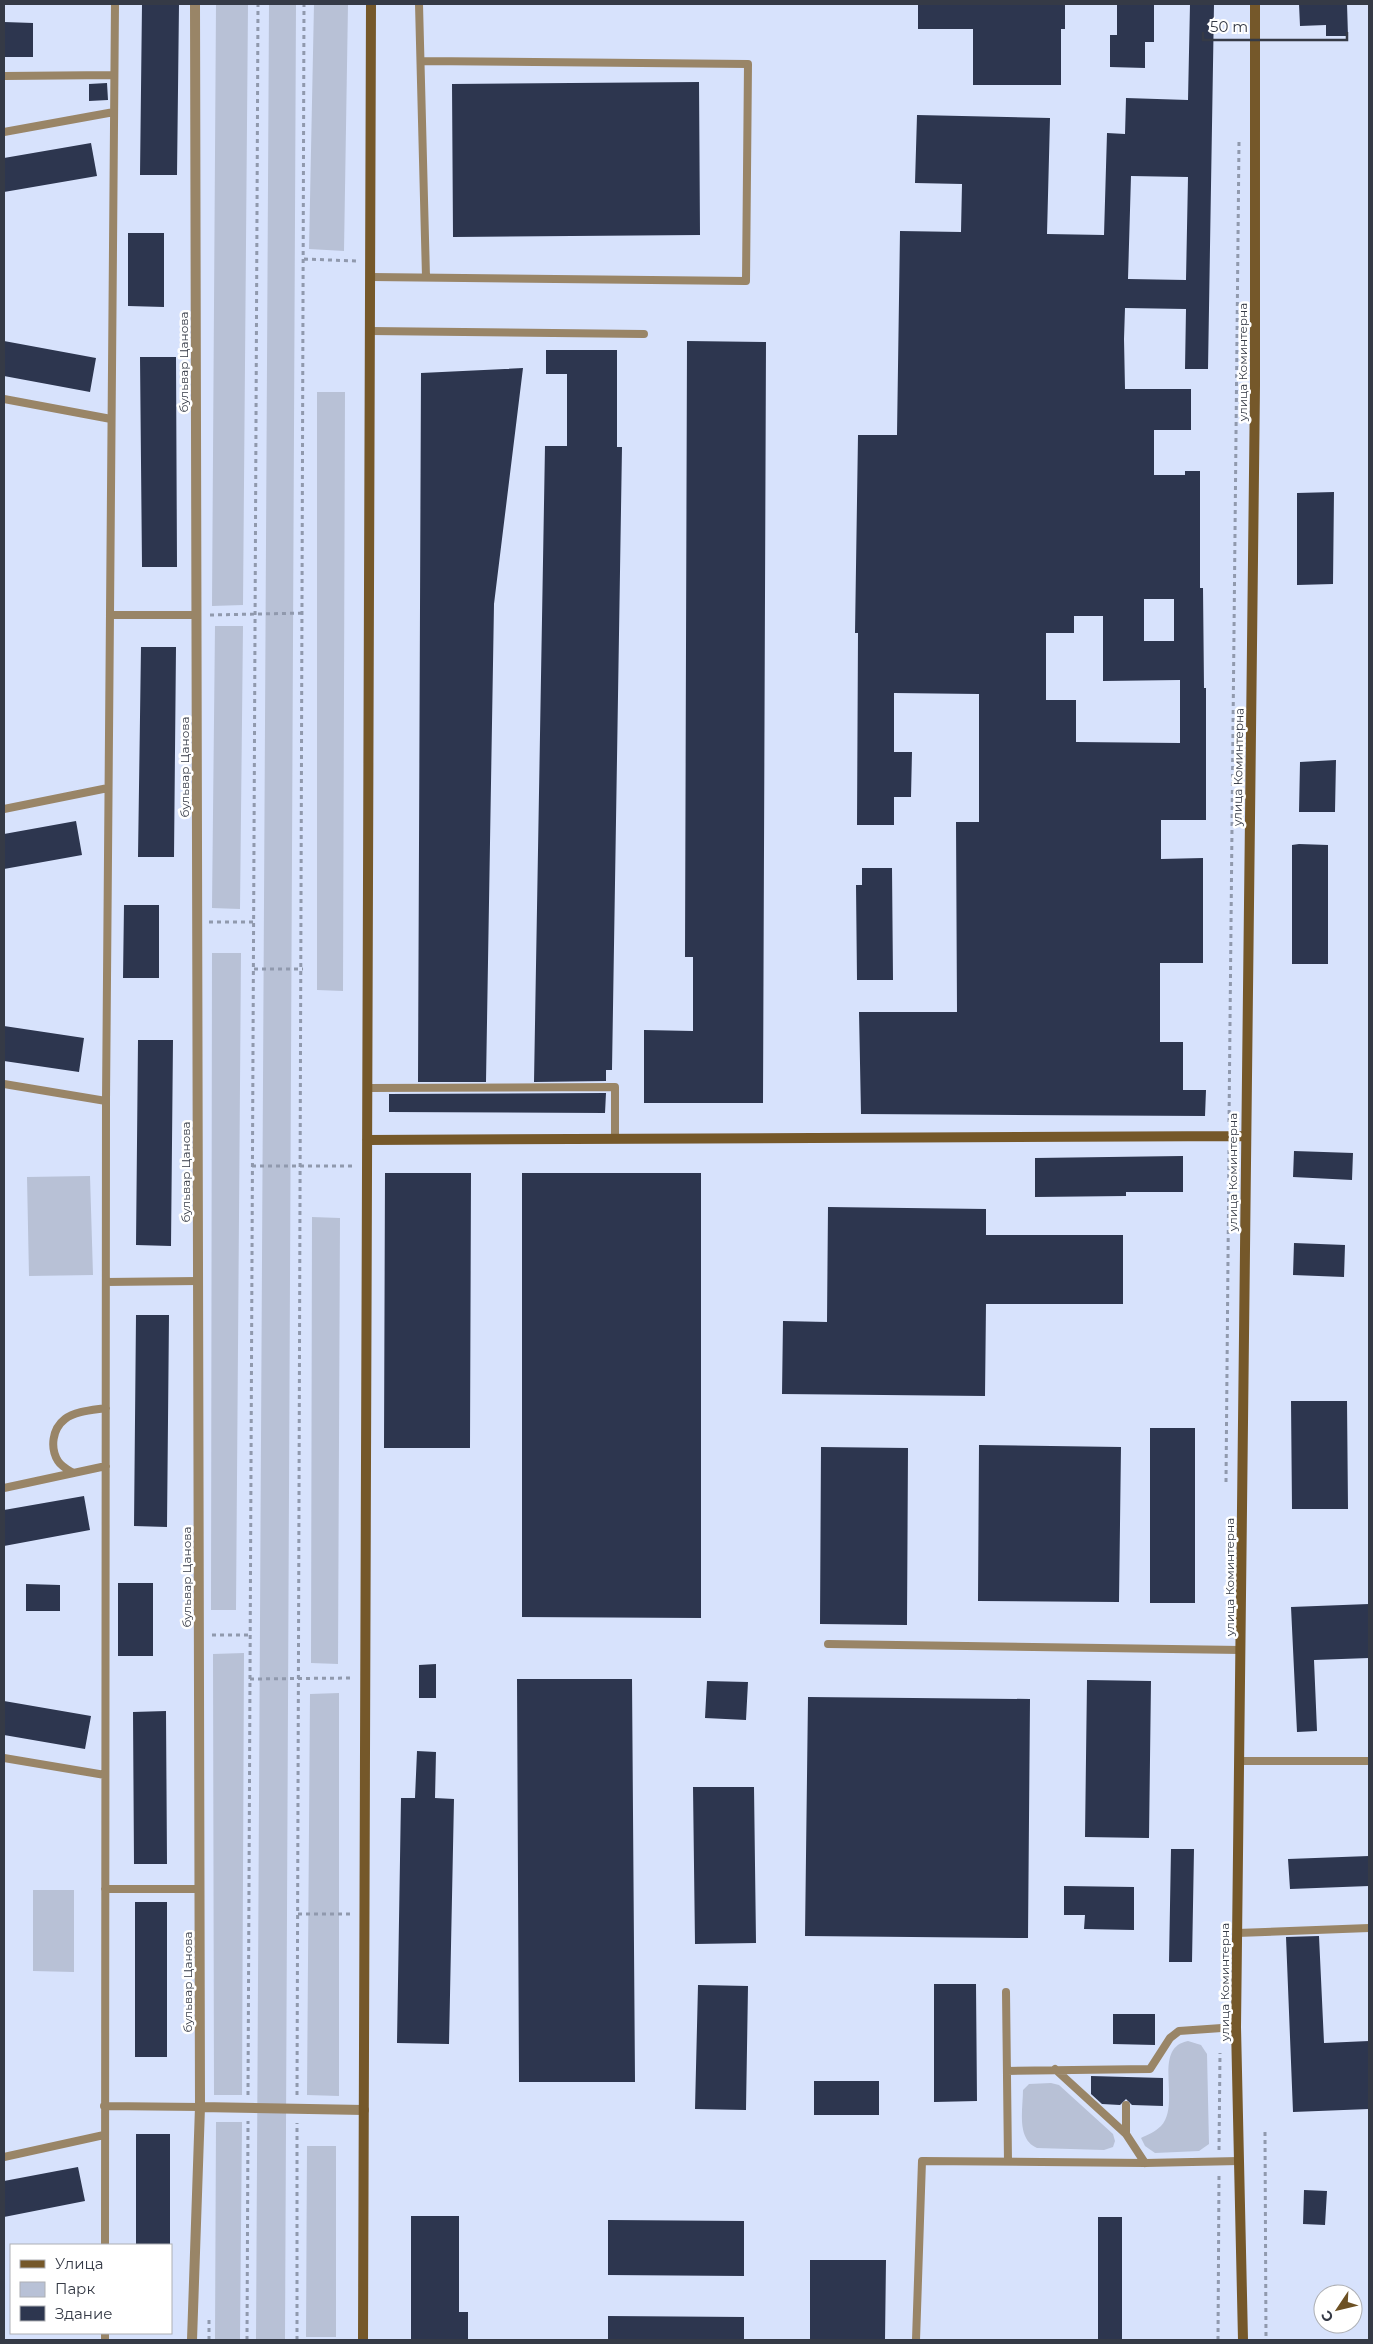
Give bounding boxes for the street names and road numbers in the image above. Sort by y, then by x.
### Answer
street label: улица Коминтерна [1235,303,1250,422]
street label: бульвар Цанова [176,311,191,413]
street label: улица Коминтерна [1229,708,1247,827]
street label: бульвар Цанова [177,716,192,818]
street label: улица Коминтерна [1225,1113,1240,1232]
street label: бульвар Цанова [178,1121,193,1223]
street label: улица Коминтерна [1222,1518,1237,1637]
street label: бульвар Цанова [179,1526,194,1628]
street label: улица Коминтерна [1217,1923,1232,2042]
street label: бульвар Цанова [180,1931,195,2033]

